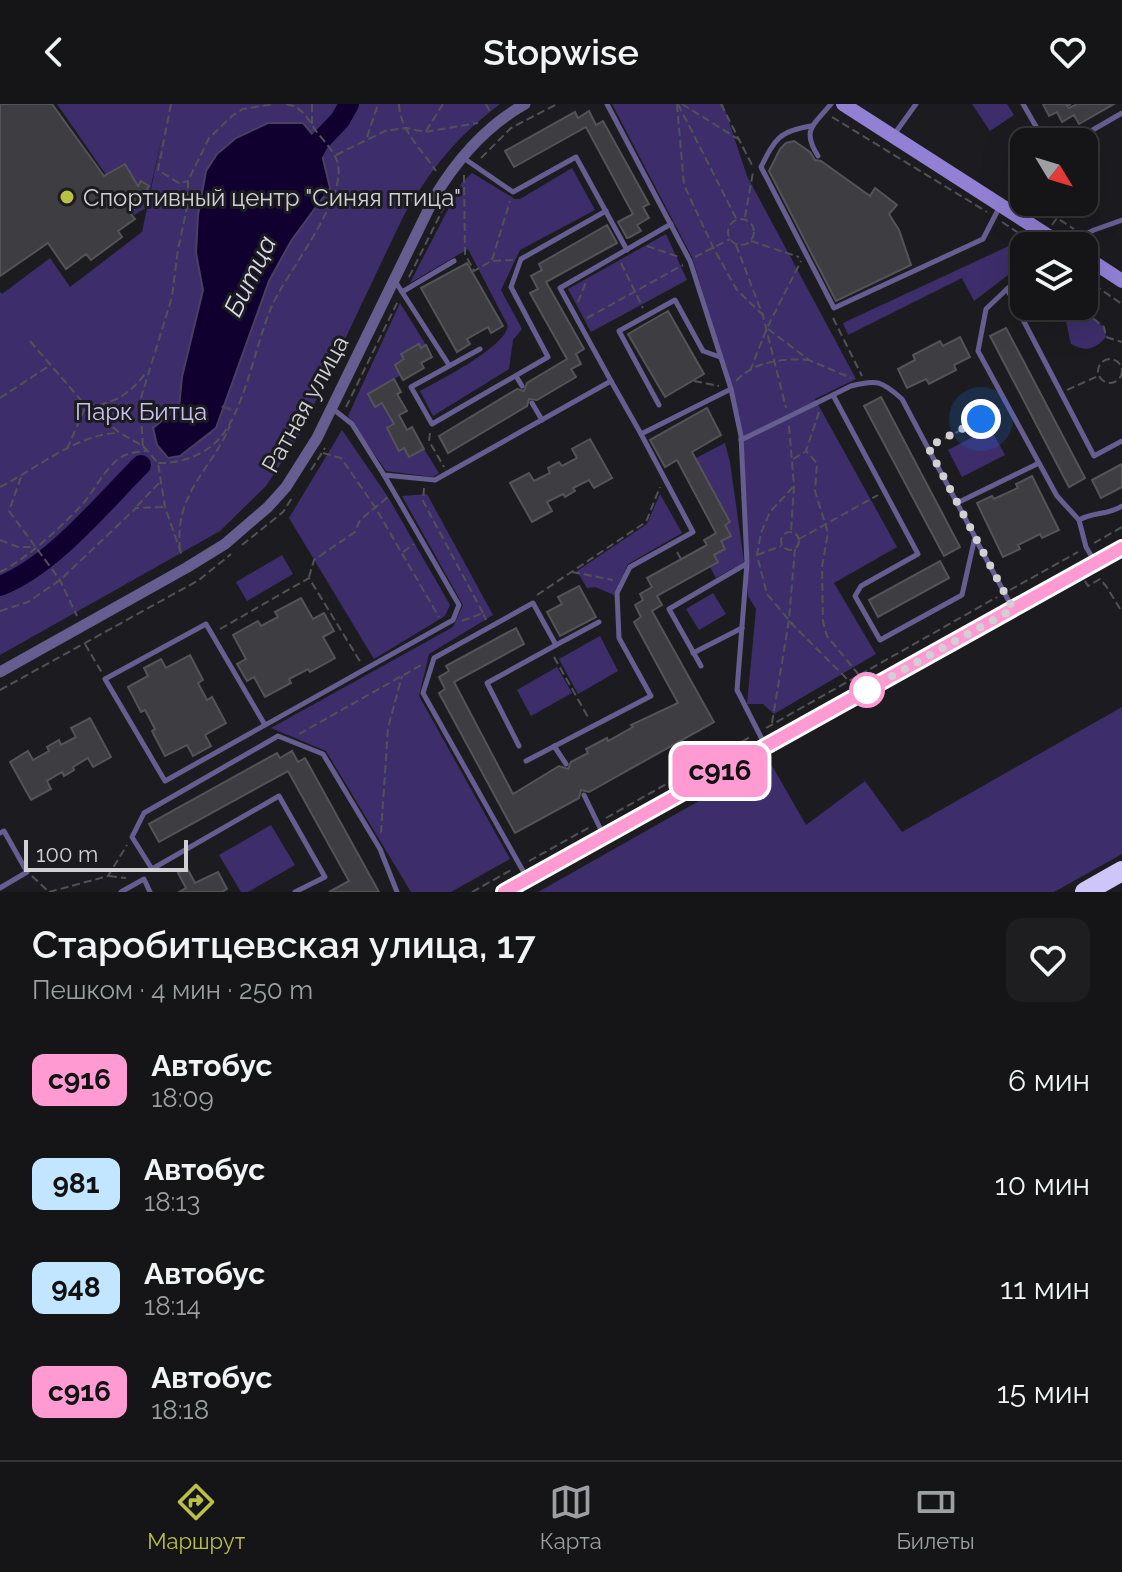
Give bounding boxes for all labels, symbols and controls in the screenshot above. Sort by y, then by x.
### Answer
icon: back [32,30,76,74]
icon: heart [1046,30,1090,74]
text: Stopwise [483,31,639,73]
north arrow [1010,128,1098,216]
map controls [1010,128,1098,320]
place label: Спортивный центр "Синяя птица" [83,183,461,212]
marker: Спортивный центр "Синяя птица" [58,188,76,206]
water label: Битца [218,231,282,321]
button: layers [1010,232,1098,320]
street label: Ратная улица [255,331,355,477]
park label: Парк Битца [75,397,207,426]
your location [961,399,1001,439]
unlabelled marker [850,673,884,707]
line badge: с916 [664,745,776,797]
text: с916 [688,754,752,787]
scale bar [24,836,188,872]
text: 100 m [36,841,98,867]
button: heart [1006,918,1090,1002]
text: Старобитцевская улица, 17 [32,922,535,967]
text: Пешком · 4 мин · 250 m [32,975,313,1005]
text: Автобус [151,1048,272,1083]
text: с916 [48,1063,111,1096]
text: 6 мин [1008,1063,1090,1098]
text: 18:09 [151,1083,214,1113]
text: Автобус [144,1152,265,1187]
text: 981 [52,1167,100,1200]
text: 10 мин [995,1167,1090,1202]
text: 18:13 [144,1187,200,1217]
text: Автобус [144,1256,265,1291]
text: 948 [51,1271,101,1304]
text: 11 мин [1000,1271,1090,1306]
text: 18:14 [144,1291,201,1321]
text: Автобус [151,1360,272,1395]
text: с916 [48,1375,111,1408]
text: 15 мин [997,1375,1090,1410]
text: 18:18 [151,1395,209,1425]
tab: Маршрут [147,1480,245,1554]
tab: Карта [540,1480,602,1554]
tab: Билеты [896,1480,975,1554]

